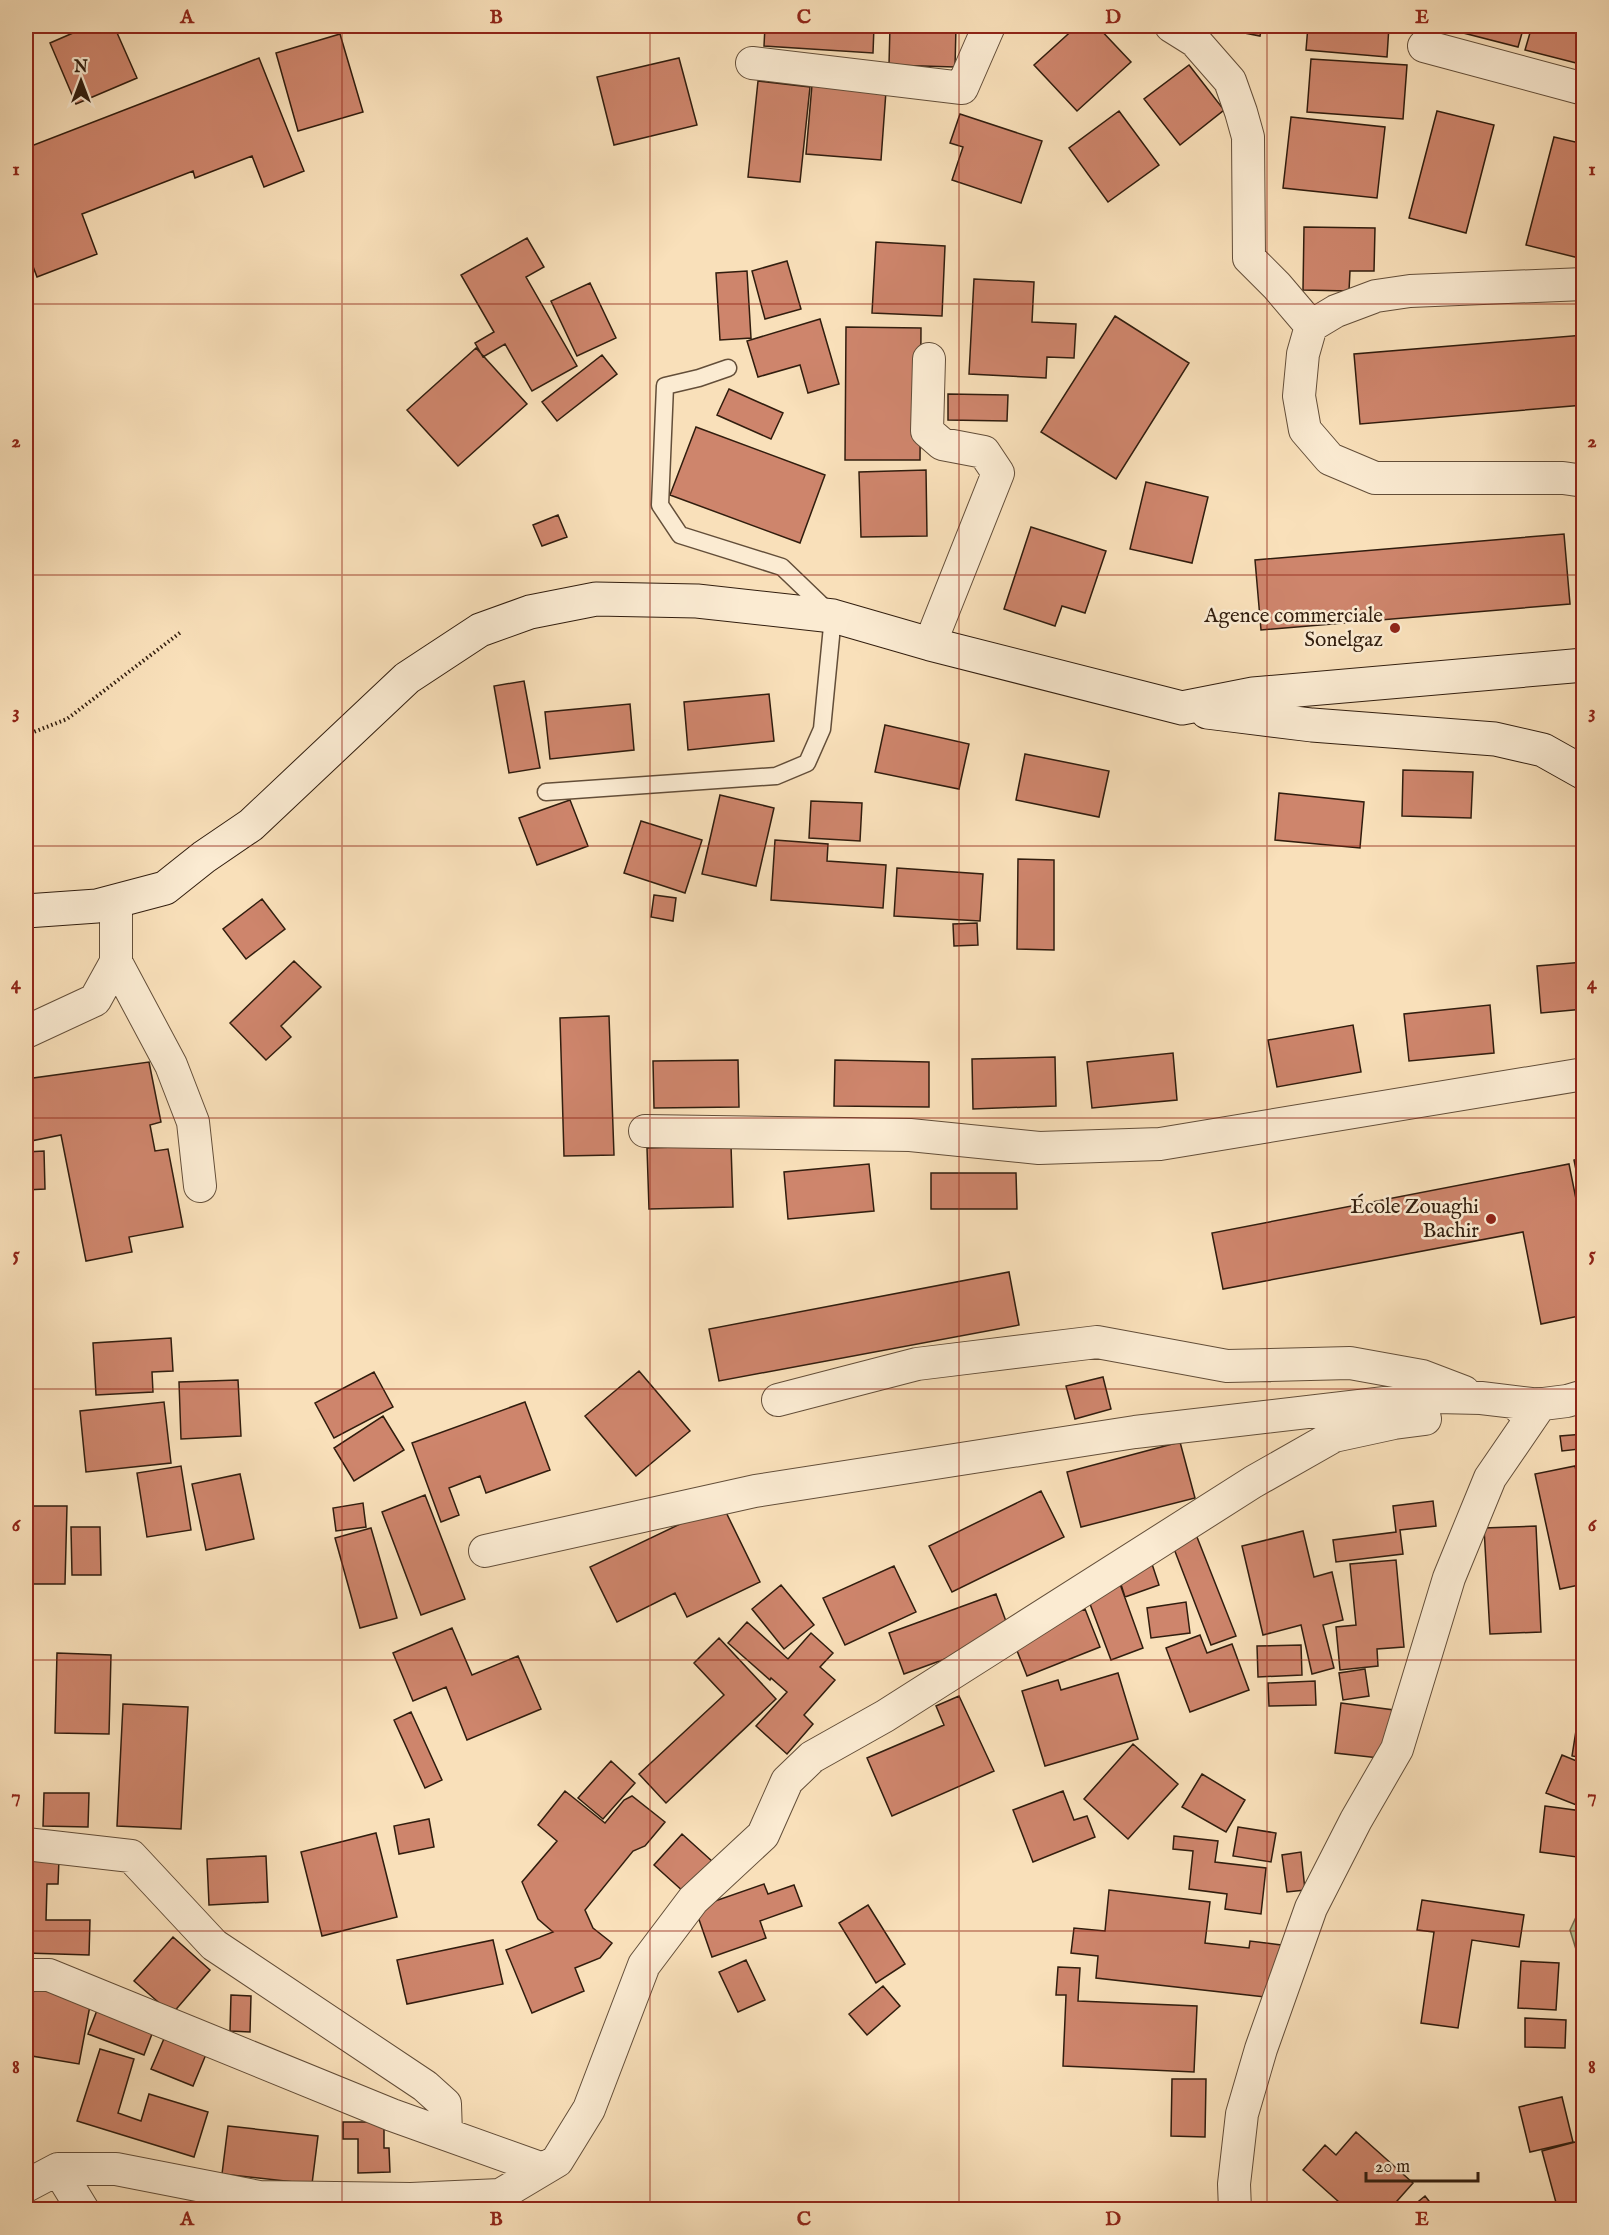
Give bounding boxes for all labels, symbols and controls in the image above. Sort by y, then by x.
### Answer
text: A [179,5,195,30]
text: B [489,5,503,30]
text: C [797,5,811,30]
text: D [1105,5,1121,30]
text: E [1415,5,1429,30]
north arrow [51,51,111,111]
text: N [73,58,88,78]
text: 1 [12,157,20,182]
text: 1 [1588,157,1596,182]
text: 2 [11,429,21,454]
text: 2 [1587,429,1597,454]
place label: Agence commerciale Sonelgaz [1203,603,1383,654]
marker: Agence commerciale Sonelgaz [1388,621,1402,635]
text: 3 [12,700,20,725]
text: 3 [1588,700,1596,725]
text: 4 [11,971,22,996]
text: 4 [1587,971,1598,996]
place label: École Zouaghi Bachir [1350,1193,1479,1245]
marker: École Zouaghi Bachir [1484,1212,1498,1226]
text: 5 [12,1242,20,1267]
text: 5 [1588,1242,1596,1267]
text: 6 [12,1513,22,1538]
text: 6 [1588,1513,1598,1538]
text: 7 [11,1784,21,1809]
text: 7 [1587,1784,1597,1809]
text: 8 [12,2055,20,2080]
text: 8 [1588,2055,1596,2080]
scale bar [1366,2145,1478,2183]
text: 20 m [1375,2156,1410,2179]
text: A [179,2207,195,2232]
text: B [489,2207,503,2232]
text: C [797,2207,811,2232]
text: D [1105,2207,1121,2232]
text: E [1415,2207,1429,2232]

